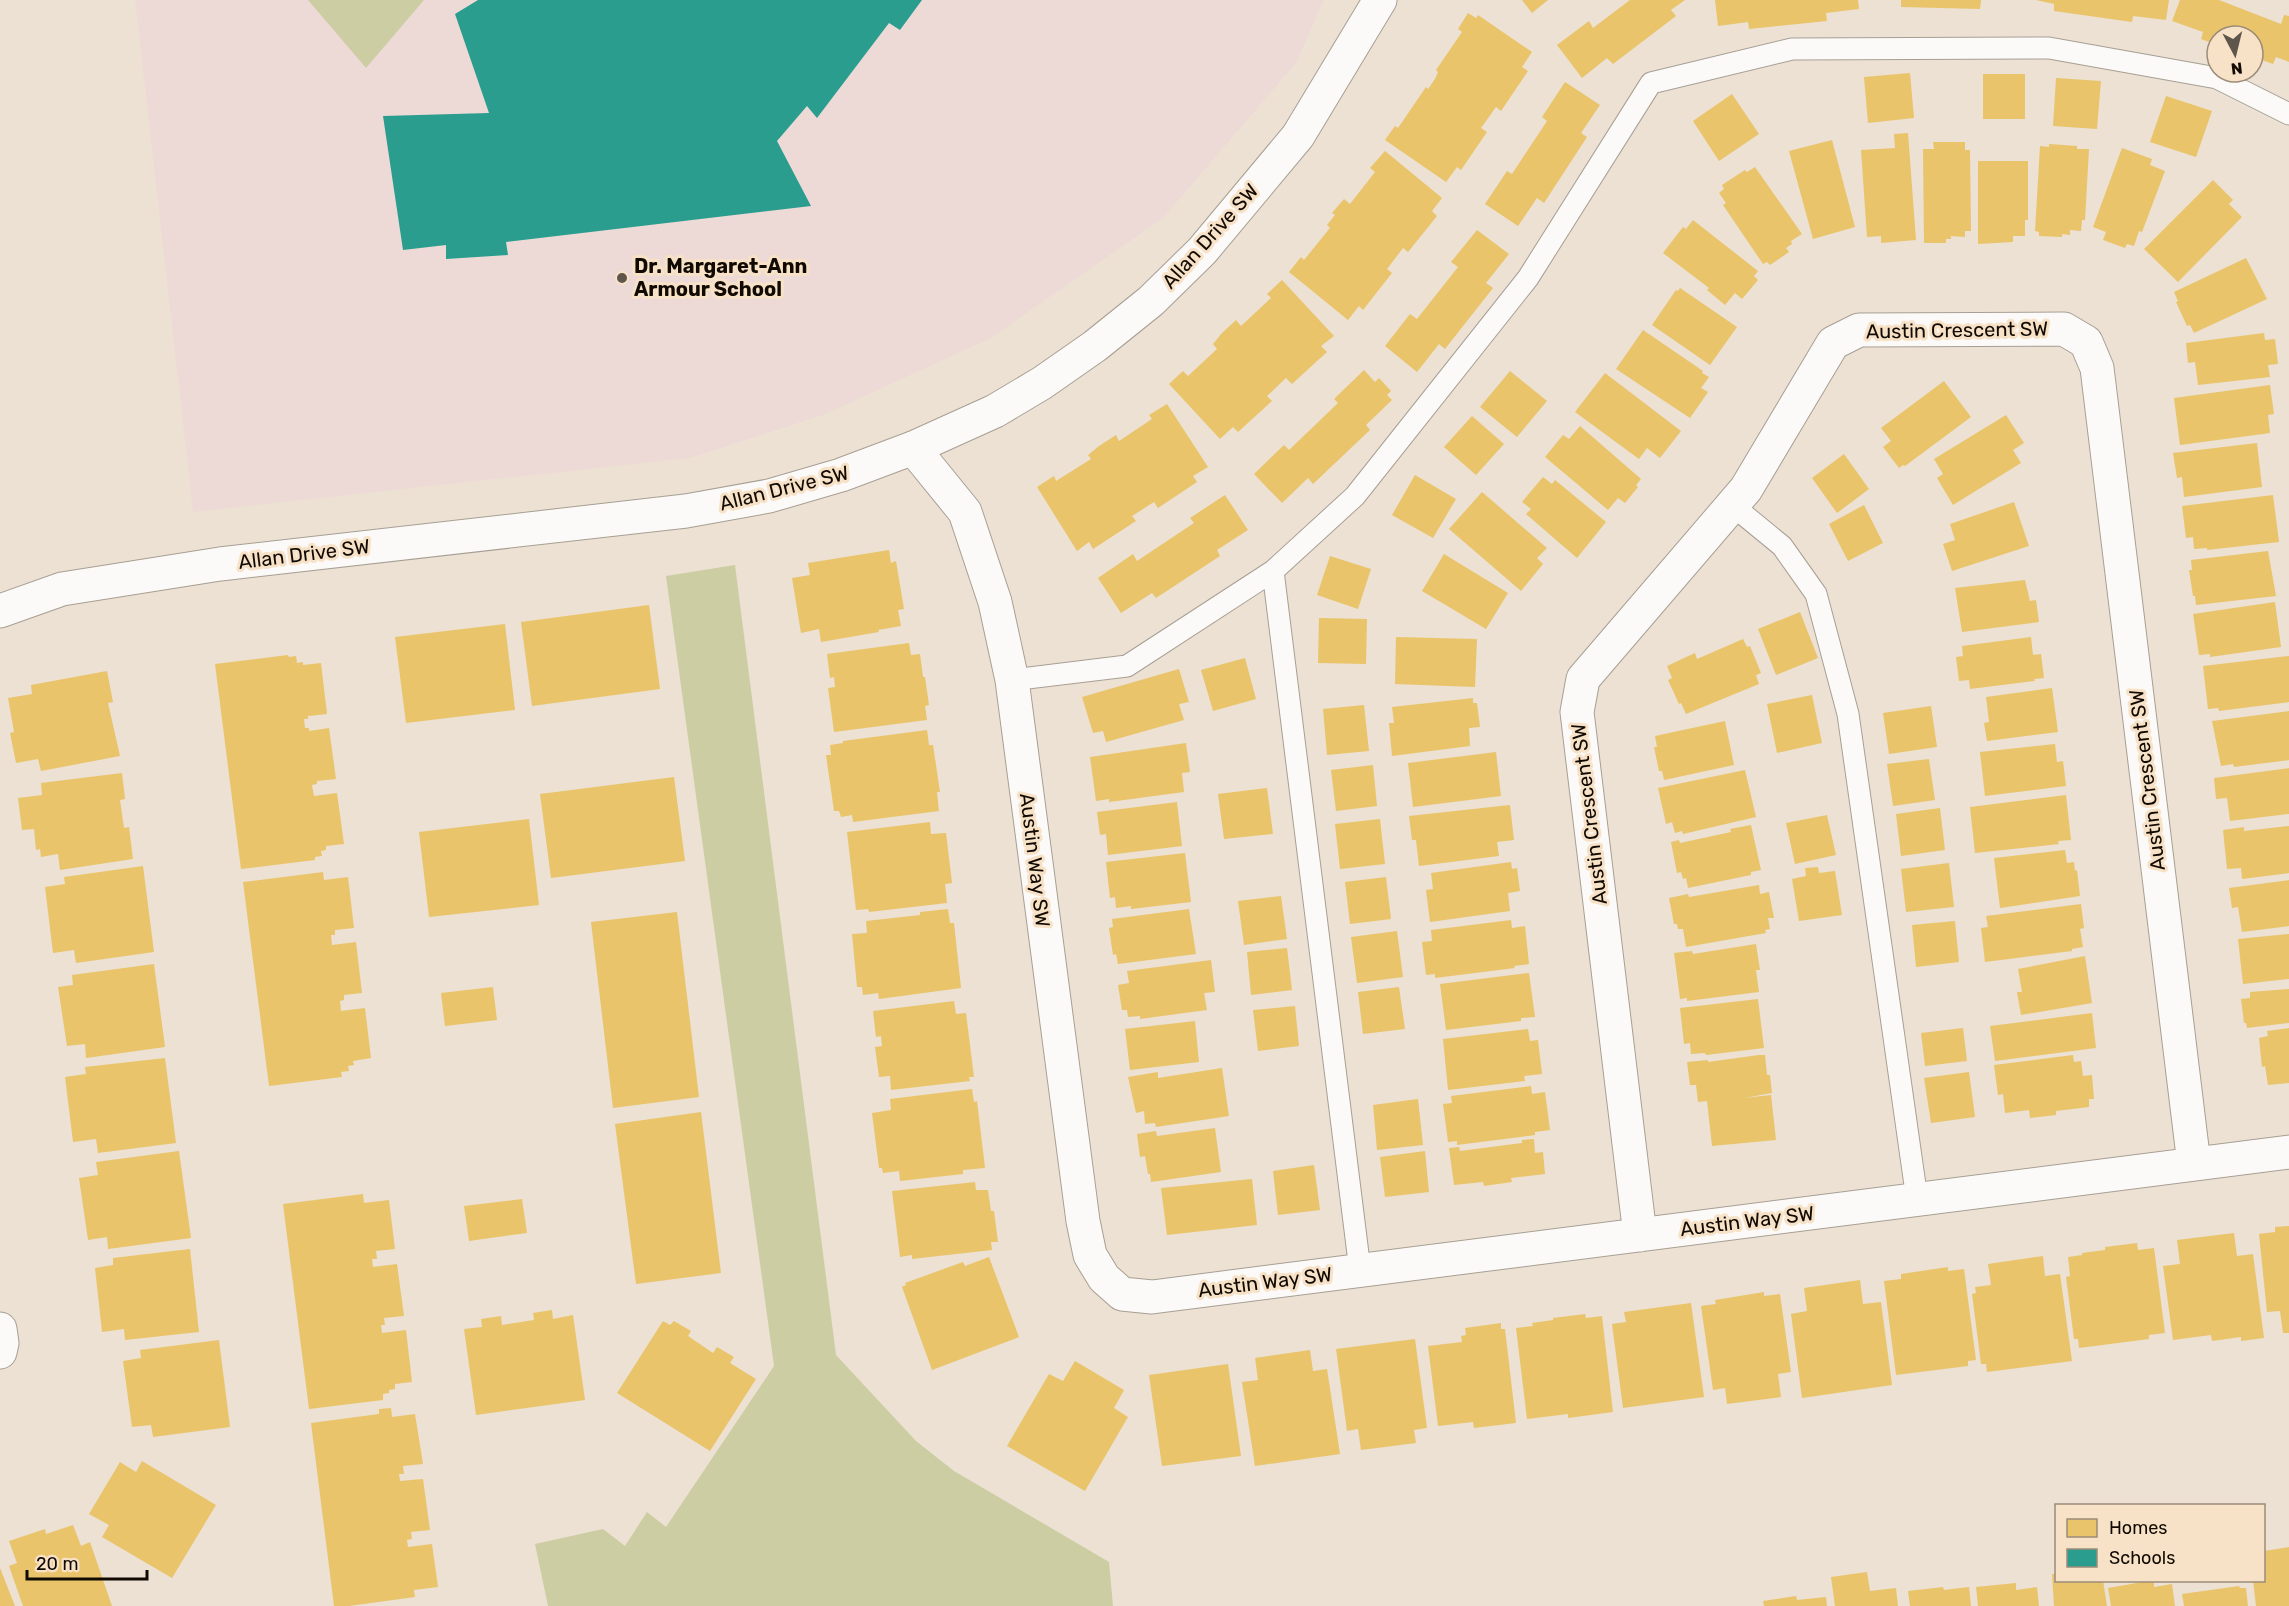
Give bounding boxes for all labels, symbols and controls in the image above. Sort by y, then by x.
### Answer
north arrow [2205,24,2265,84]
text: N [2230,58,2244,79]
street label: Allan Drive SW [1157,179,1263,293]
place label: Dr. Margaret-Ann Armour School [634,254,807,301]
marker: Dr. Margaret-Ann Armour School [615,271,629,285]
street label: Austin Crescent SW [1866,316,2048,344]
street label: Allan Drive SW [717,460,851,516]
street label: Allan Drive SW [237,534,371,574]
street label: Austin Crescent SW [2124,688,2170,872]
street label: Austin Crescent SW [1566,722,1612,906]
street label: Austin Way SW [1015,792,1055,928]
street label: Austin Way SW [1679,1201,1815,1241]
street label: Austin Way SW [1197,1262,1333,1302]
legend [2055,1504,2265,1582]
text: Homes [2109,1517,2167,1539]
scale bar [27,1543,147,1581]
text: Schools [2109,1547,2175,1569]
text: 20 m [36,1553,78,1575]

